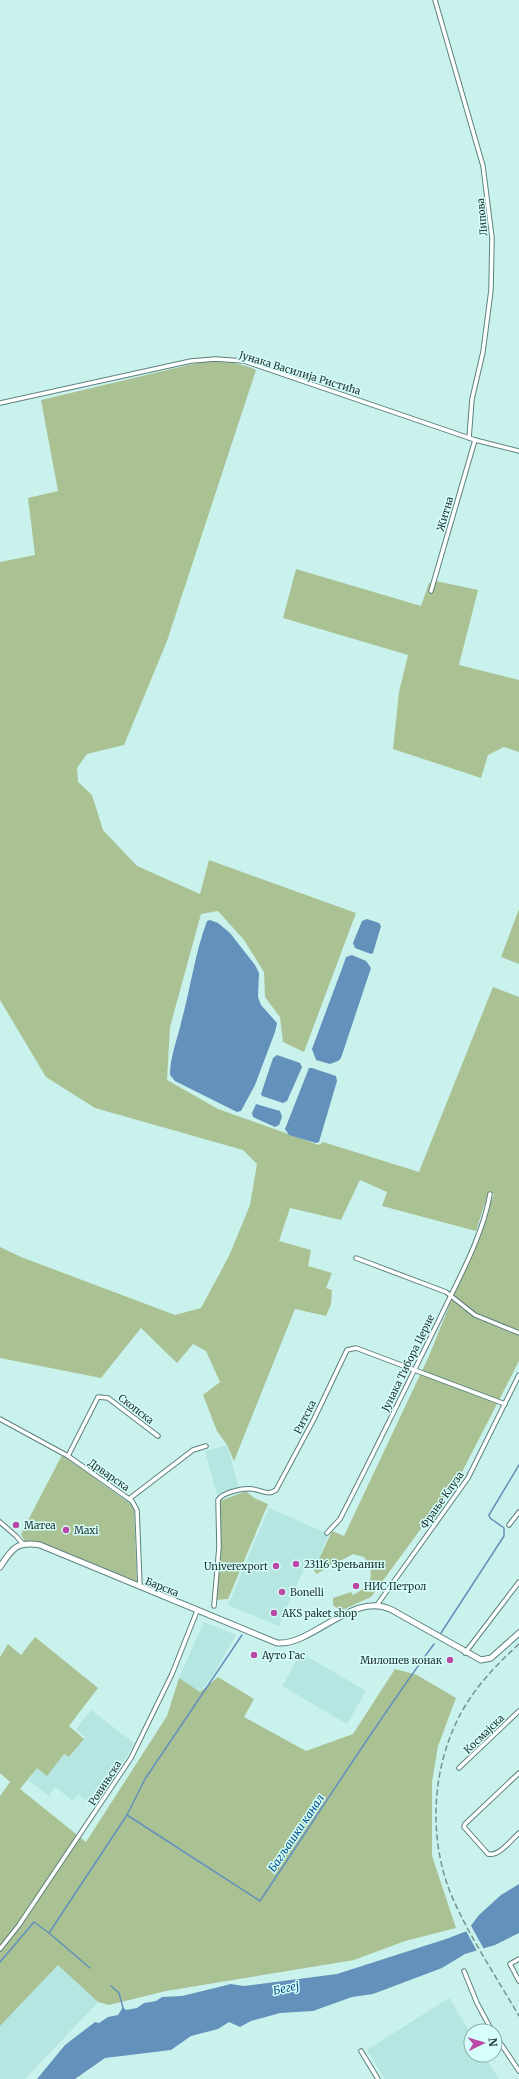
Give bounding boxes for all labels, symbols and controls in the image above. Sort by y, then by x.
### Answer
street label: Липова [474,197,490,236]
street label: Јунака Василија Ристића [237,348,363,398]
street label: Житна [434,494,456,533]
street label: Јунака Тибора Церне [378,1312,437,1414]
street label: Скопска [116,1391,157,1427]
street label: Ритска [291,1397,319,1436]
street label: Дрварска [86,1456,133,1494]
street label: Фрање Клуза [417,1468,467,1531]
place label: Матеа [24,1519,56,1532]
marker: Матеа [11,1520,21,1530]
place label: Maxi [74,1524,99,1537]
marker: Maxi [61,1525,71,1535]
place label: 23116 Зрењанин [304,1558,385,1571]
marker: 23116 Зрењанин [291,1559,301,1569]
place label: Univerexport [204,1560,268,1573]
marker: Univerexport [271,1561,281,1571]
street label: Барска [143,1574,181,1600]
place label: НИС Петрол [364,1580,426,1593]
marker: НИС Петрол [351,1581,361,1591]
place label: Bonelli [290,1586,324,1599]
marker: Bonelli [277,1587,287,1597]
place label: AKS paket shop [281,1607,357,1620]
marker: AKS paket shop [269,1608,279,1618]
place label: Ауто Гас [261,1649,305,1662]
marker: Ауто Гас [249,1650,259,1660]
place label: Милошев конак [360,1654,443,1667]
marker: Милошев конак [445,1655,455,1665]
street label: Космајска [461,1711,507,1756]
street label: Ровињска [86,1758,125,1808]
water label: Багљашки канал [265,1792,327,1874]
water label: Бегеј [272,1978,301,1998]
north arrow [463,2023,503,2063]
text: N [486,2037,500,2047]

